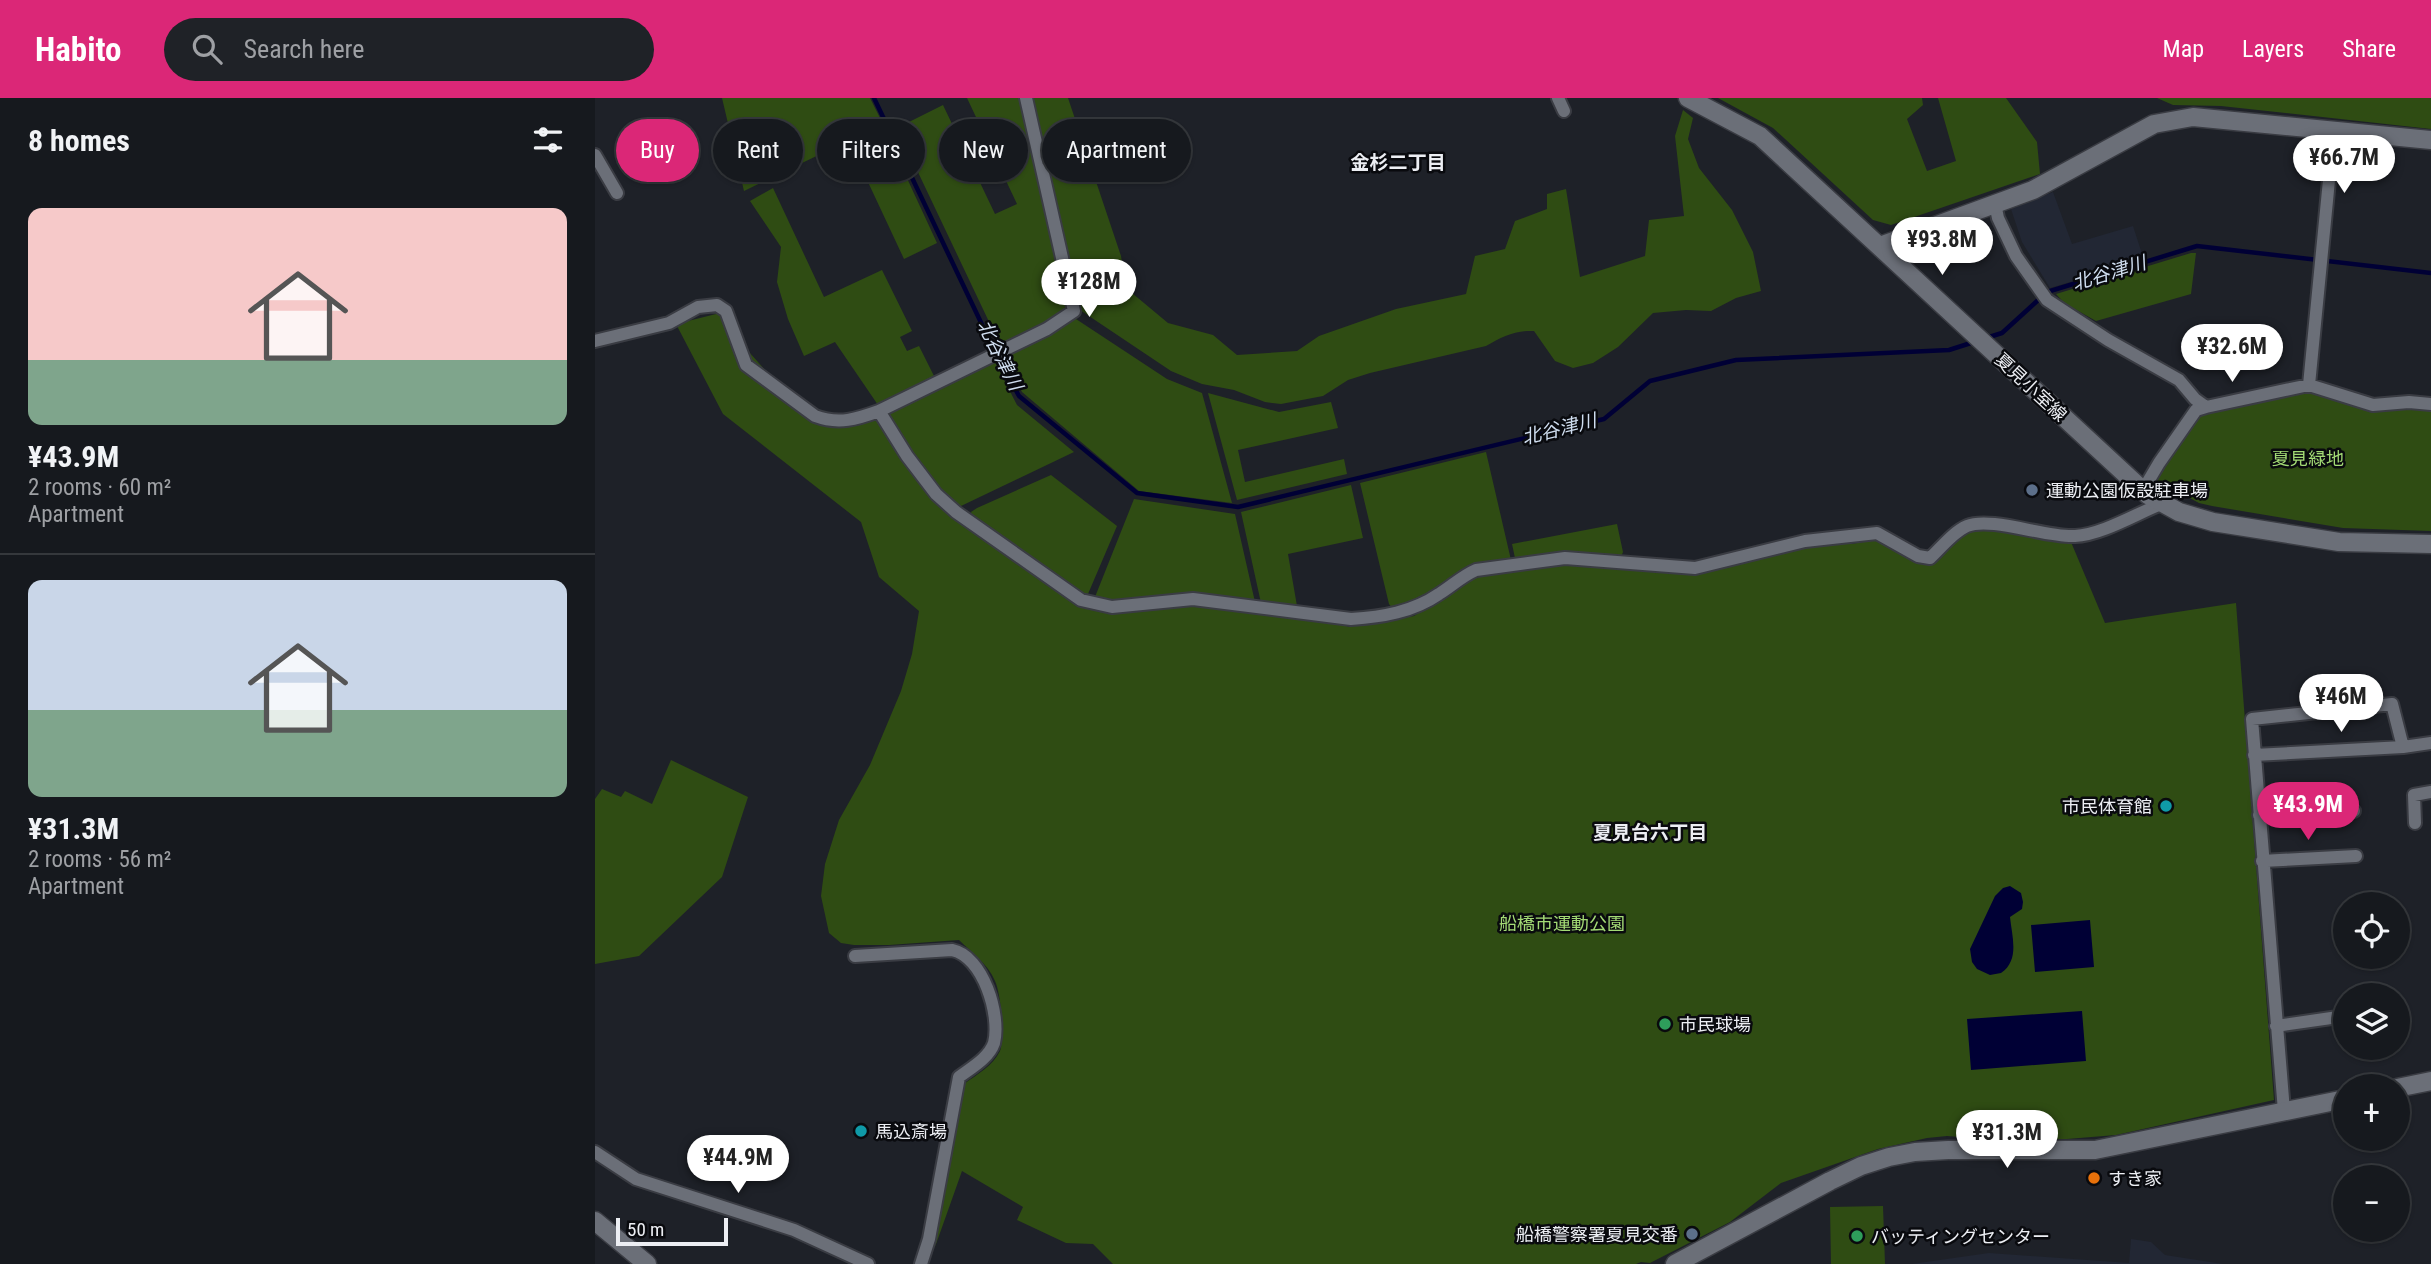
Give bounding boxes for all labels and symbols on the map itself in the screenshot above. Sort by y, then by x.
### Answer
pin: ¥66.7M [2287,136,2401,195]
district label: 金杉二丁目 [1350,151,1446,174]
pin: ¥93.8M [1885,218,1999,277]
water label: 北谷津川 [2069,250,2151,295]
pin: ¥128M [1040,260,1138,319]
water label: 北谷津川 [972,316,1028,396]
pin: ¥32.6M [2175,324,2289,384]
street label: 夏見小室線 [1991,349,2071,425]
water label: 北谷津川 [1519,408,1601,449]
park label: 夏見緑地 [2272,448,2344,469]
place label: 運動公園仮設駐車場 [2046,480,2208,501]
marker: 運動公園仮設駐車場 [2024,482,2040,498]
pin: ¥46M [2300,674,2382,734]
pin: ¥43.9M [2251,782,2365,842]
place label: 市民体育館 [2062,796,2152,817]
marker: 市民体育館 [2158,798,2174,814]
district label: 夏見台六丁目 [1593,821,1707,844]
park label: 船橋市運動公園 [1499,913,1625,934]
place label: 市民球場 [1679,1014,1751,1035]
marker: 市民球場 [1657,1016,1673,1032]
pin: ¥31.3M [1950,1110,2064,1170]
place label: 馬込斎場 [875,1121,947,1142]
marker: 馬込斎場 [853,1123,869,1139]
pin: ¥44.9M [681,1136,795,1195]
place label: すき家 [2108,1168,2162,1189]
marker: すき家 [2086,1170,2102,1186]
scale bar [616,1215,728,1247]
place label: 船橋警察署夏見交番 [1516,1224,1678,1245]
marker: 船橋警察署夏見交番 [1684,1226,1700,1242]
place label: バッティングセンター [1871,1226,2050,1247]
marker: バッティングセンター [1849,1228,1865,1244]

